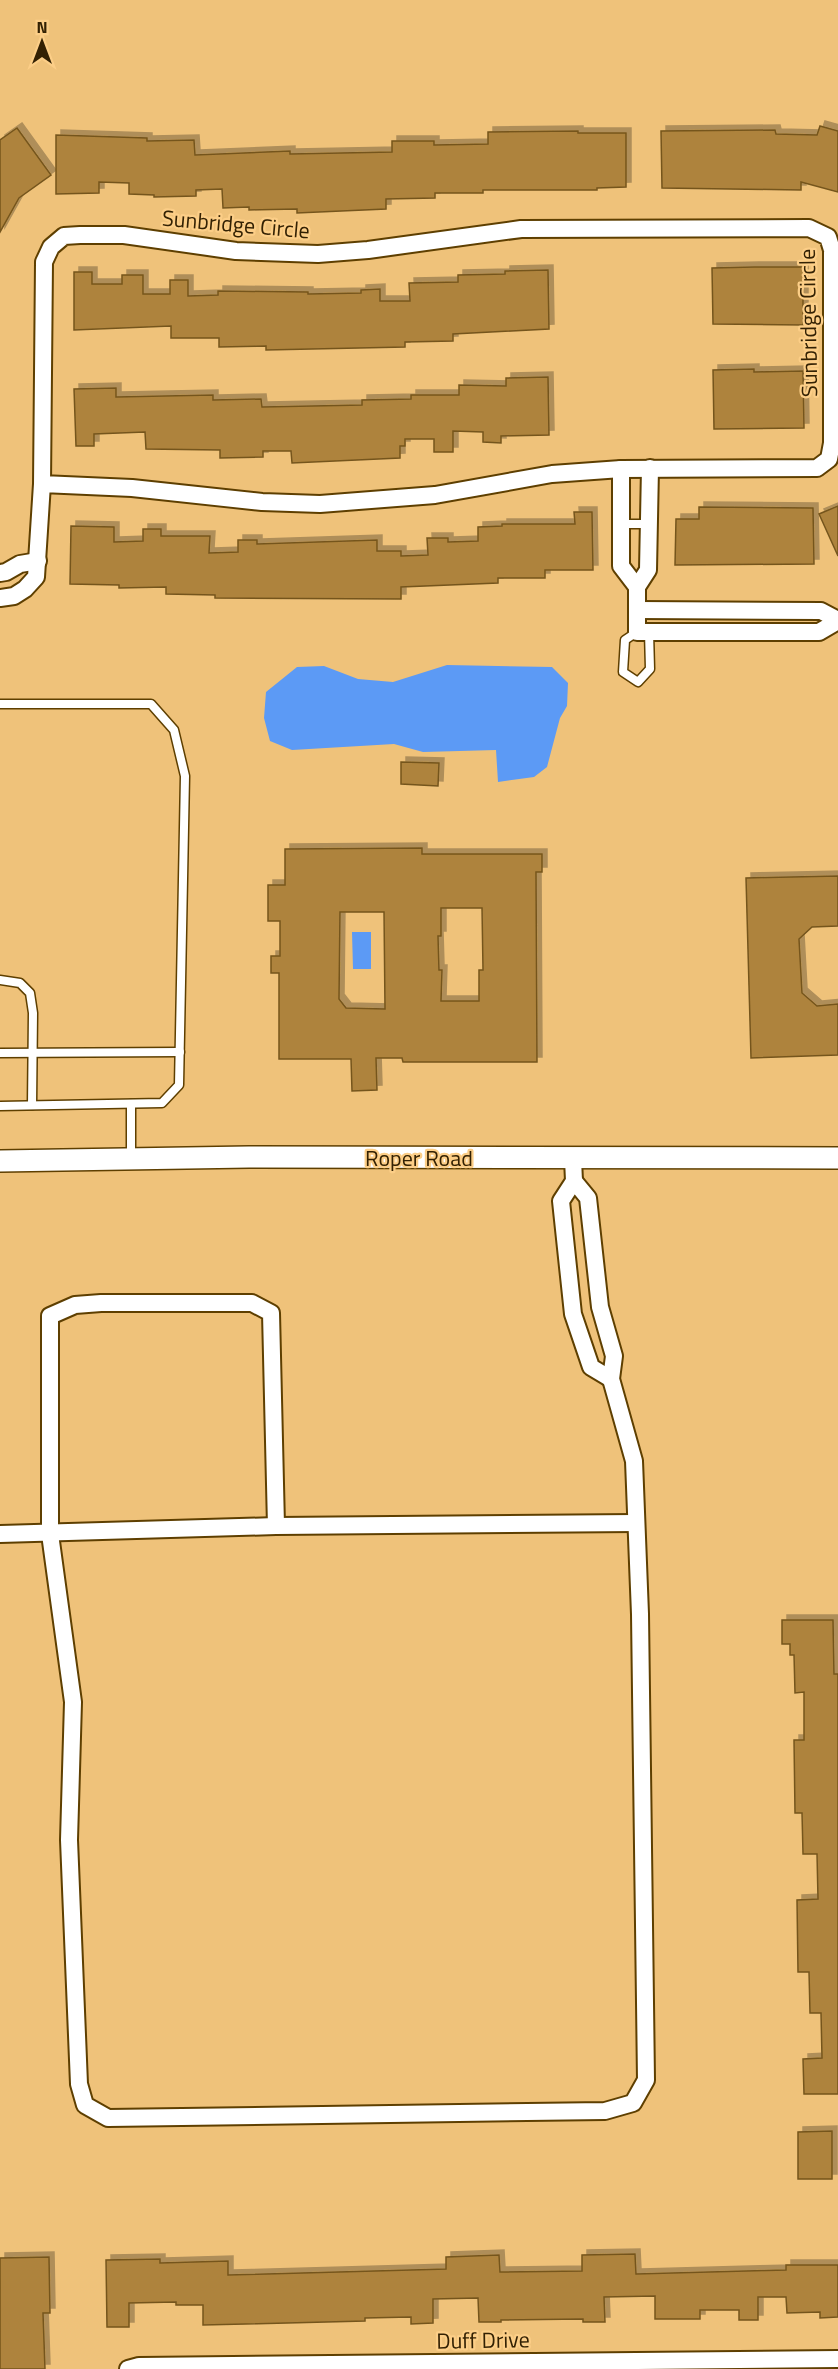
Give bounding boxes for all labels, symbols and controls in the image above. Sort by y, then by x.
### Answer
north arrow [12,12,72,72]
text: N [36,15,48,39]
street label: Sunbridge Circle [161,201,311,247]
street label: Sunbridge Circle [790,249,826,397]
street label: Roper Road [365,1141,473,1175]
street label: Duff Drive [436,2322,530,2358]

